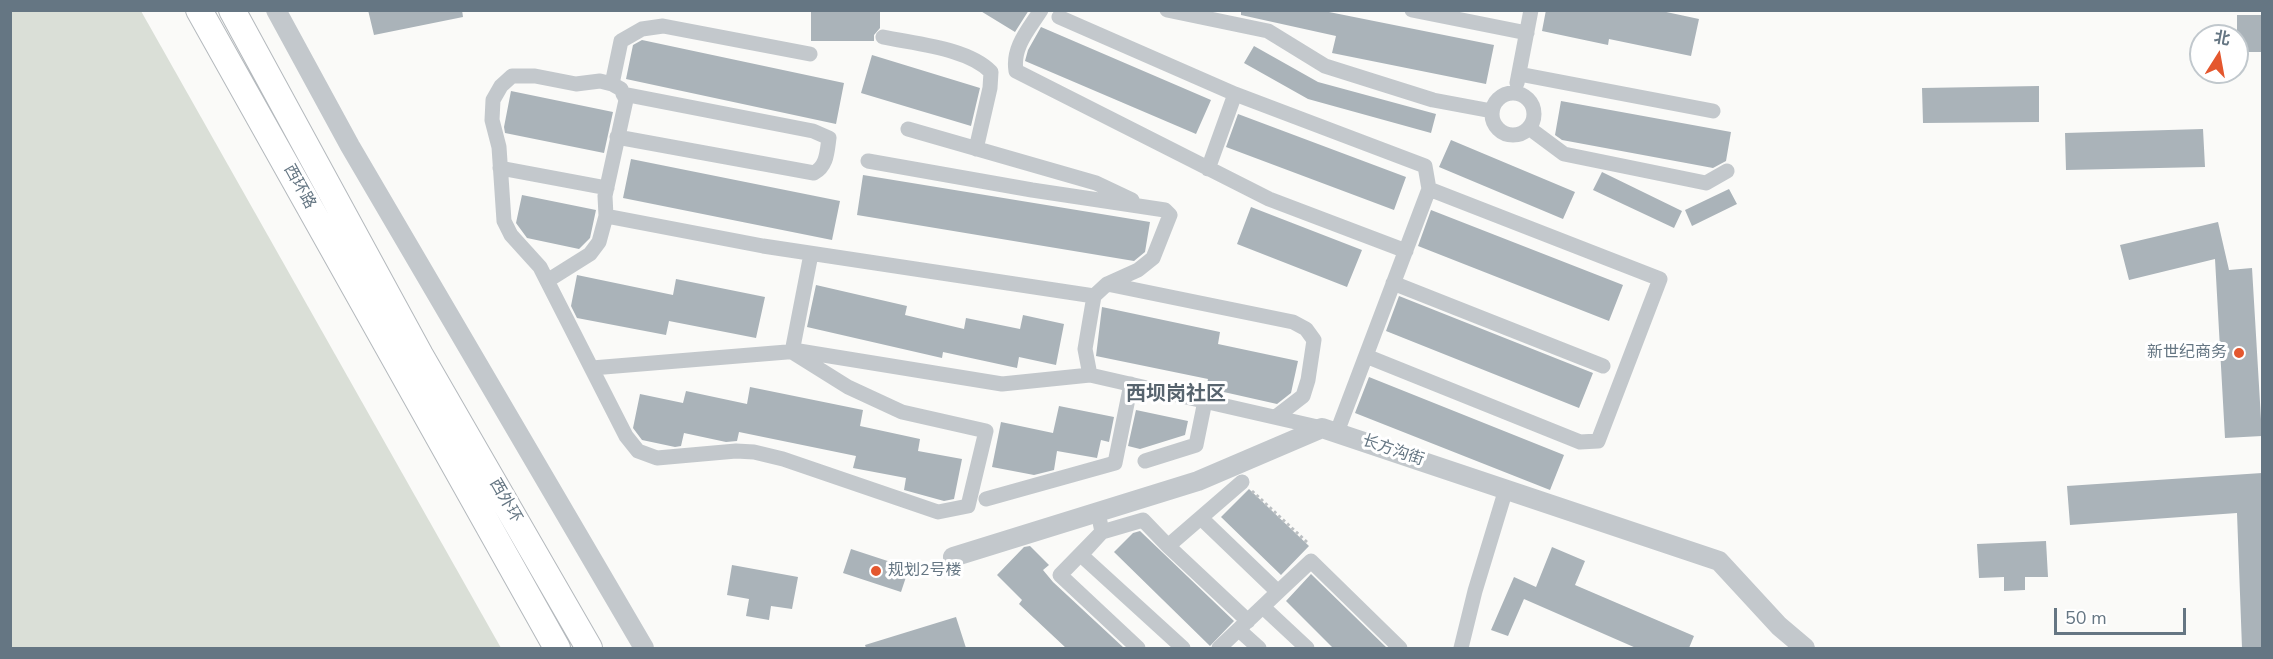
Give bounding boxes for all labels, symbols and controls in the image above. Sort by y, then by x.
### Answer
north arrow [2189,24,2249,84]
text: 北 [2212,26,2232,51]
street label: 西环路 [279,161,319,213]
place label: 新世纪商务 [2147,343,2227,363]
marker: 新世纪商务 [2232,346,2246,360]
district label: 西坝岗社区 [1126,383,1226,407]
street label: 长方沟街 [1360,432,1426,470]
street label: 西外环 [485,475,525,527]
place label: 规划2号楼 [888,561,962,581]
marker: 规划2号楼 [869,564,883,578]
scale bar [2057,596,2189,634]
text: 50 m [2065,606,2107,630]

